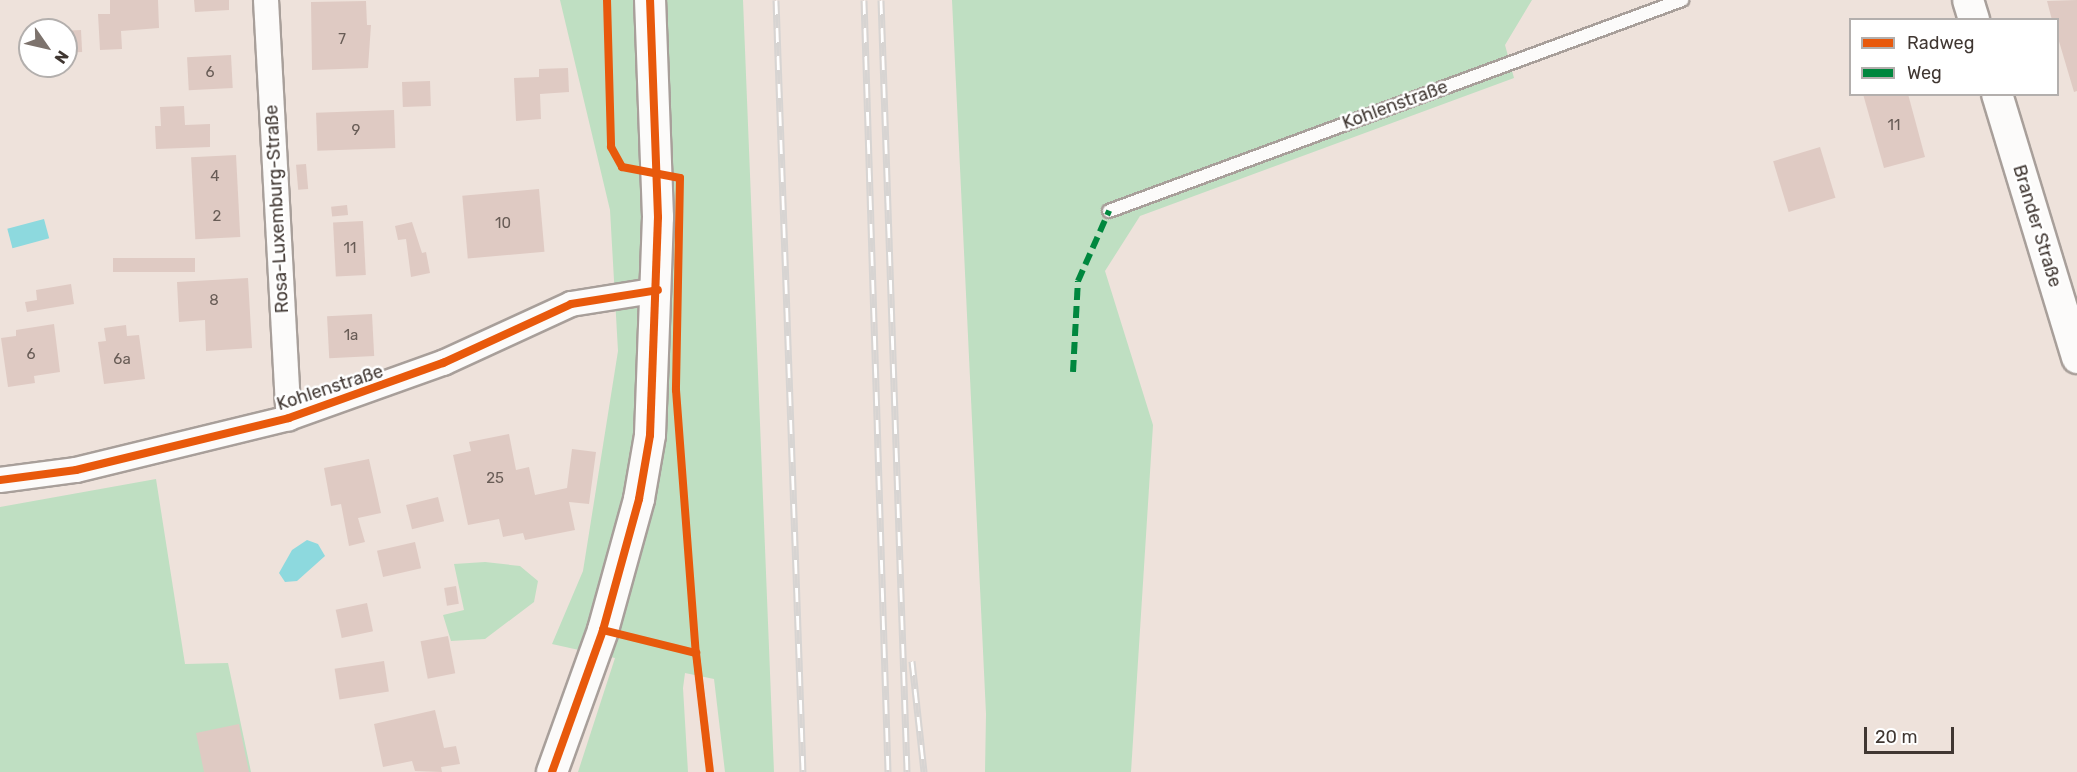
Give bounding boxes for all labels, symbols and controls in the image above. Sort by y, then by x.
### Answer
north arrow [18,18,78,78]
legend [1849,18,2059,96]
house number: 7 [338,31,346,49]
text: Radweg [1907,32,1974,54]
text: N [51,47,73,67]
text: Weg [1907,62,1942,84]
house number: 6 [205,64,215,82]
street label: Kohlenstraße [1339,76,1451,134]
street label: Rosa-Luxemburg-Straße [261,104,293,314]
house number: 11 [1888,117,1900,135]
house number: 9 [352,122,360,140]
street label: Brander Straße [2008,162,2066,290]
house number: 4 [210,168,220,186]
house number: 2 [213,208,221,226]
house number: 10 [495,215,511,233]
house number: 11 [344,240,356,258]
house number: 8 [209,292,219,310]
house number: 1a [344,327,358,345]
house number: 6 [26,346,36,364]
house number: 6a [113,351,131,369]
street label: Kohlenstraße [274,361,386,415]
house number: 25 [486,470,504,488]
scale bar [1867,715,1957,753]
text: 20 m [1875,726,1917,748]

